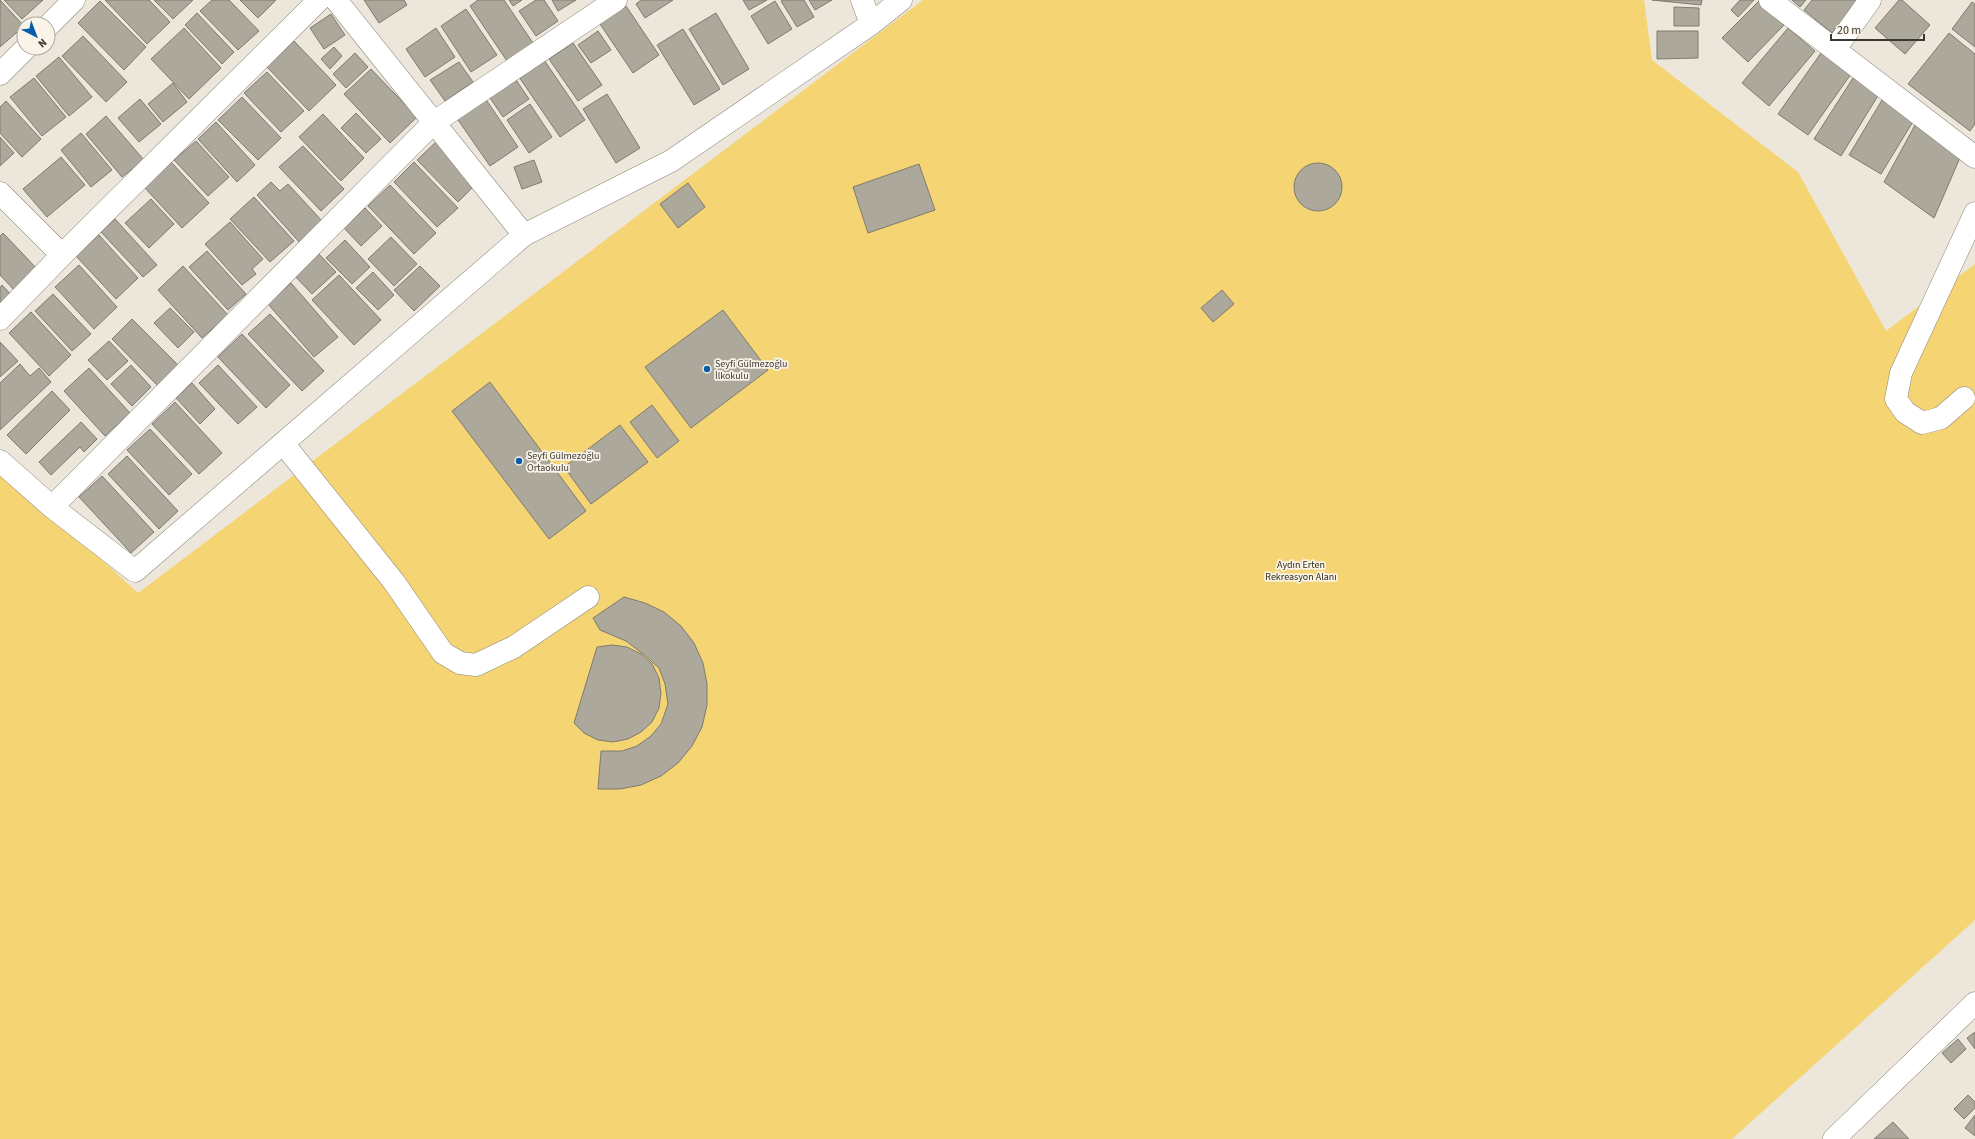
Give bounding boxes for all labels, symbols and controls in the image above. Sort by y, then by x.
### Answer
north arrow [16,16,56,56]
scale bar [1831,16,1924,42]
text: 20 m [1837,22,1861,39]
text: N [35,35,50,51]
place label: Seyfi Gülmezoğlu İlkokulu [715,357,787,383]
marker: Seyfi Gülmezoğlu İlkokulu [702,364,712,374]
place label: Seyfi Gülmezoğlu Ortaokulu [527,449,599,475]
marker: Seyfi Gülmezoğlu Ortaokulu [514,456,524,466]
park label: Aydın Erten Rekreasyon Alanı [1265,558,1337,584]

